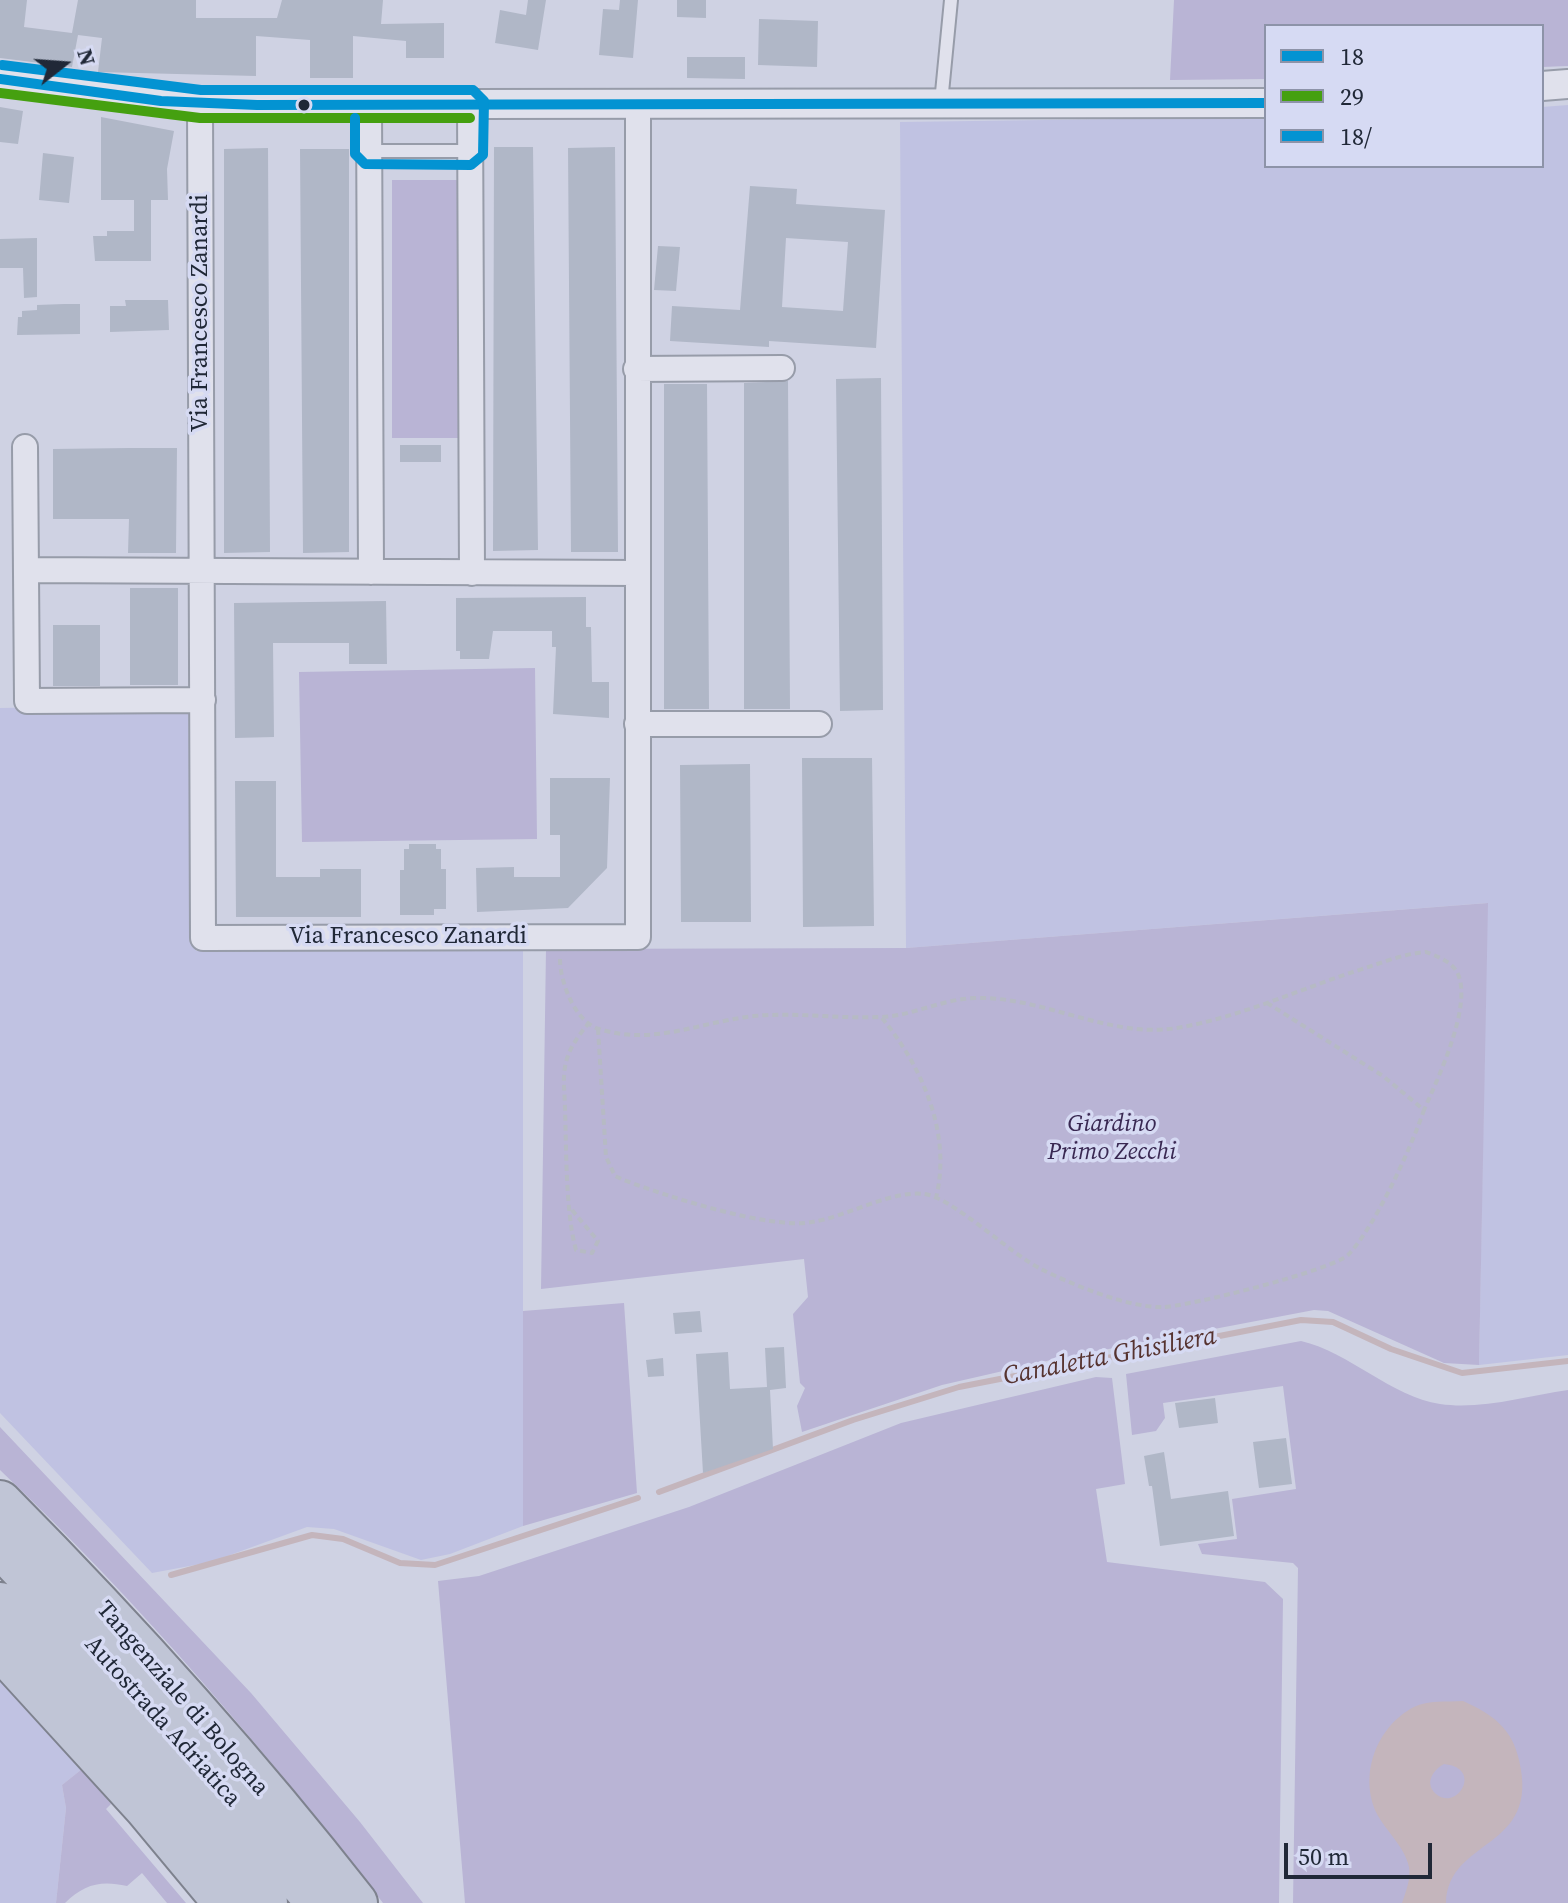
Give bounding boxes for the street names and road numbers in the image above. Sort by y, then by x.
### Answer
street label: Via Francesco Zanardi [187,194,215,432]
street label: Via Francesco Zanardi [289,923,527,951]
street label: Tangenziale di Bologna [90,1596,274,1802]
street label: Autostrada Adriatica [78,1631,246,1813]

